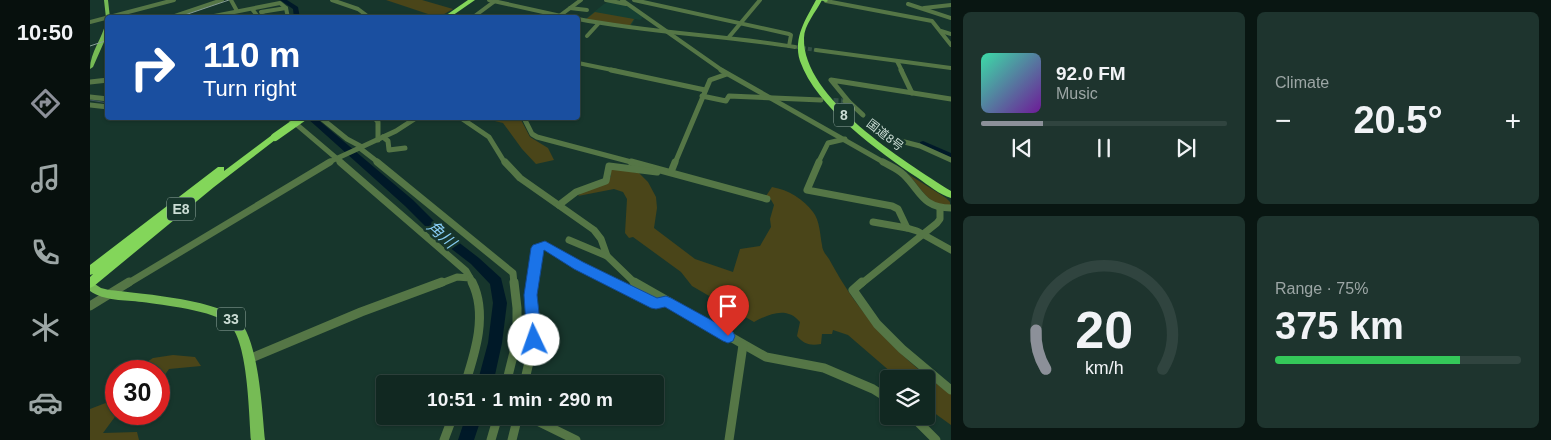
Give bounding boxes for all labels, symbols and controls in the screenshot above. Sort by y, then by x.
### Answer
text: 10:50 [17,20,73,45]
icon: right [120,35,185,100]
text: 110 m [203,35,300,74]
text: 92.0 FM [1056,63,1126,84]
text: Climate [1275,74,1329,91]
text: Turn right [203,76,296,101]
text: Music [1056,85,1098,102]
icon: directions [28,86,63,121]
text: 20.5° [1353,99,1443,141]
road number: 8 [834,104,854,126]
text: − [1275,105,1291,136]
text: + [1505,105,1521,136]
street label: 国道8号 [864,116,906,154]
icon: previous [1008,134,1036,162]
icon: pause [1090,134,1118,162]
icon: next [1172,134,1200,162]
icon: music [28,161,63,196]
road number: E8 [167,198,195,220]
water label: 角川 [424,217,461,253]
icon: phone [28,235,63,270]
text: Range · 75% [1275,280,1368,297]
pin [707,285,749,336]
icon: arrive [714,292,742,320]
text: 20 [1075,301,1133,359]
text: 375 km [1275,305,1404,347]
road number: 33 [217,308,245,330]
icon: climate [28,310,63,345]
position arrow [507,313,559,365]
text: km/h [1085,358,1123,378]
speed limit sign: 30 [105,360,170,425]
map controls [880,370,935,425]
button: layers [880,370,935,425]
icon: car [28,385,63,420]
text: 10:51 · 1 min · 290 m [427,389,613,410]

